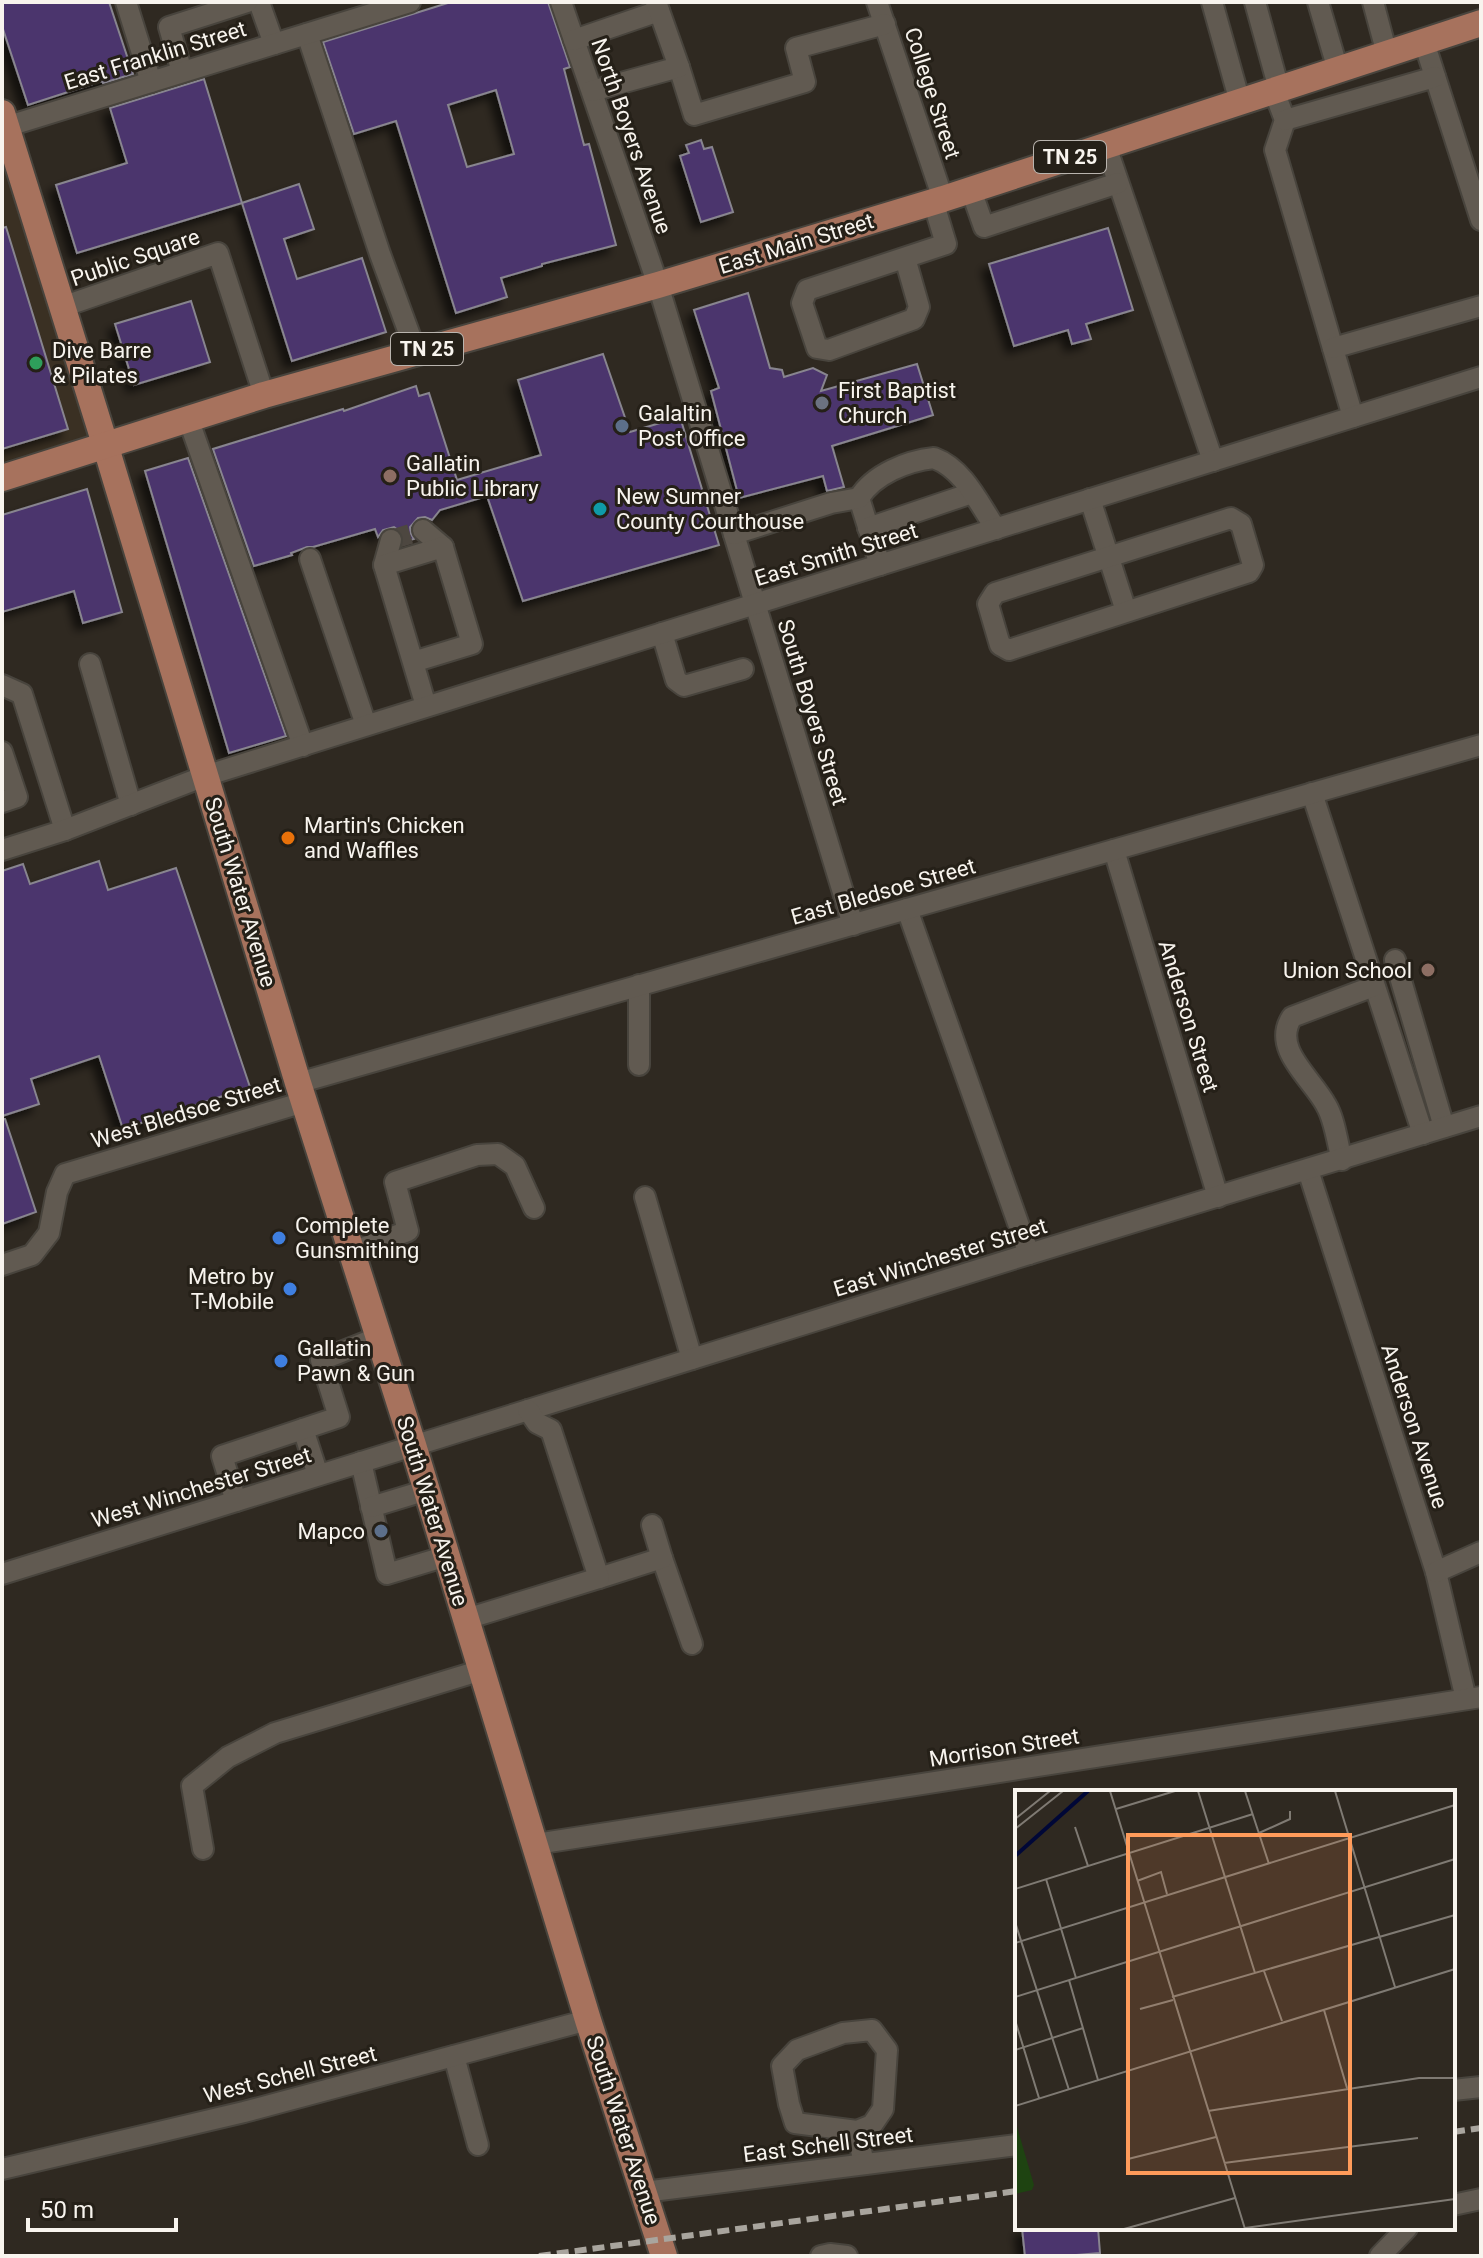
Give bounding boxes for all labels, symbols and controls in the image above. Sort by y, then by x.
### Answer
street label: East Franklin Street [61,16,249,95]
street label: College Street [900,24,966,162]
street label: North Boyers Avenue [586,35,677,237]
road number: TN 25 [1034,141,1106,173]
street label: East Main Street [716,208,877,279]
street label: Public Square [67,224,203,291]
road number: TN 25 [391,333,463,365]
place label: Dive Barre & Pilates [52,338,151,388]
marker: Dive Barre & Pilates [27,354,45,372]
place label: First Baptist Church [838,378,956,428]
marker: First Baptist Church [813,394,831,412]
place label: Galaltin Post Office [638,401,745,451]
marker: Galaltin Post Office [613,417,631,435]
place label: Gallatin Public Library [406,451,539,501]
marker: Gallatin Public Library [381,467,399,485]
place label: New Sumner County Courthouse [616,484,804,534]
marker: New Sumner County Courthouse [591,500,609,518]
street label: East Smith Street [752,518,921,591]
street label: South Boyers Street [772,616,853,808]
street label: South Water Avenue [200,794,281,990]
place label: Martin's Chicken and Waffles [304,813,465,863]
marker: Martin's Chicken and Waffles [279,829,297,847]
street label: East Bledsoe Street [788,853,978,930]
street label: Anderson Street [1154,937,1224,1095]
place label: Union School [1283,958,1412,983]
marker: Union School [1419,961,1437,979]
street label: West Bledsoe Street [88,1072,284,1153]
place label: Complete Gunsmithing [295,1213,419,1263]
street label: East Winchester Street [830,1213,1050,1302]
marker: Complete Gunsmithing [270,1229,288,1247]
place label: Metro by T-Mobile [188,1264,275,1314]
marker: Metro by T-Mobile [281,1280,299,1298]
place label: Gallatin Pawn & Gun [297,1336,415,1386]
street label: Anderson Avenue [1376,1341,1453,1512]
marker: Gallatin Pawn & Gun [272,1352,290,1370]
street label: South Water Avenue [392,1413,473,1609]
street label: West Winchester Street [88,1442,314,1533]
place label: Mapco [297,1519,365,1544]
marker: Mapco [372,1522,390,1540]
street label: Morrison Street [927,1723,1081,1772]
inset map [1015,1790,1455,2230]
street label: South Water Avenue [581,2032,666,2228]
street label: West Schell Street [201,2041,379,2108]
street label: East Schell Street [742,2122,914,2167]
scale bar [28,2182,176,2232]
text: 50 m [40,2196,94,2224]

